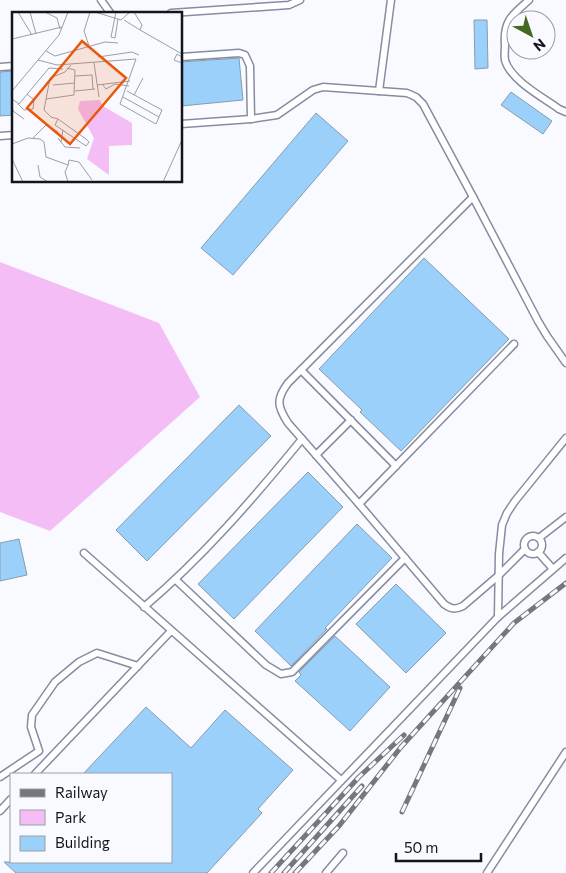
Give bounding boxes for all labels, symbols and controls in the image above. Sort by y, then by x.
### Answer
north arrow [506,10,556,60]
inset map [12,12,182,182]
text: N [530,35,549,55]
legend [10,773,172,863]
text: Railway [55,783,108,801]
text: Park [55,808,86,826]
scale bar [396,830,481,862]
text: Building [55,833,110,851]
text: 50 m [404,838,438,856]

